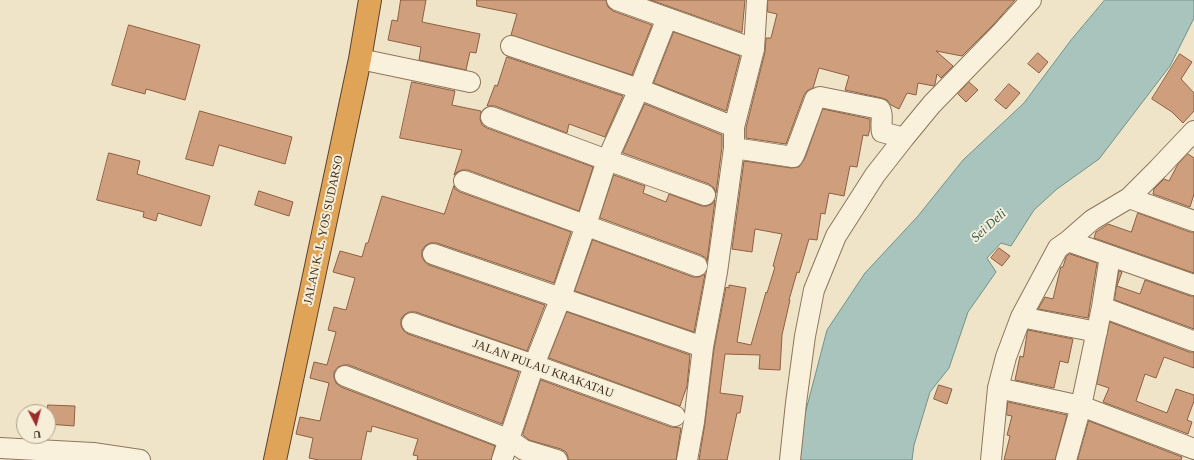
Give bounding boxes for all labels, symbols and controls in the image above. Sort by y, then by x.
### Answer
street label: JALAN K. L. YOS SUDARSO [301,154,347,306]
water label: Sei Deli [968,206,1010,246]
street label: JALAN PULAU KRAKATAU [471,337,615,401]
north arrow [16,404,56,444]
text: U [33,429,42,441]

